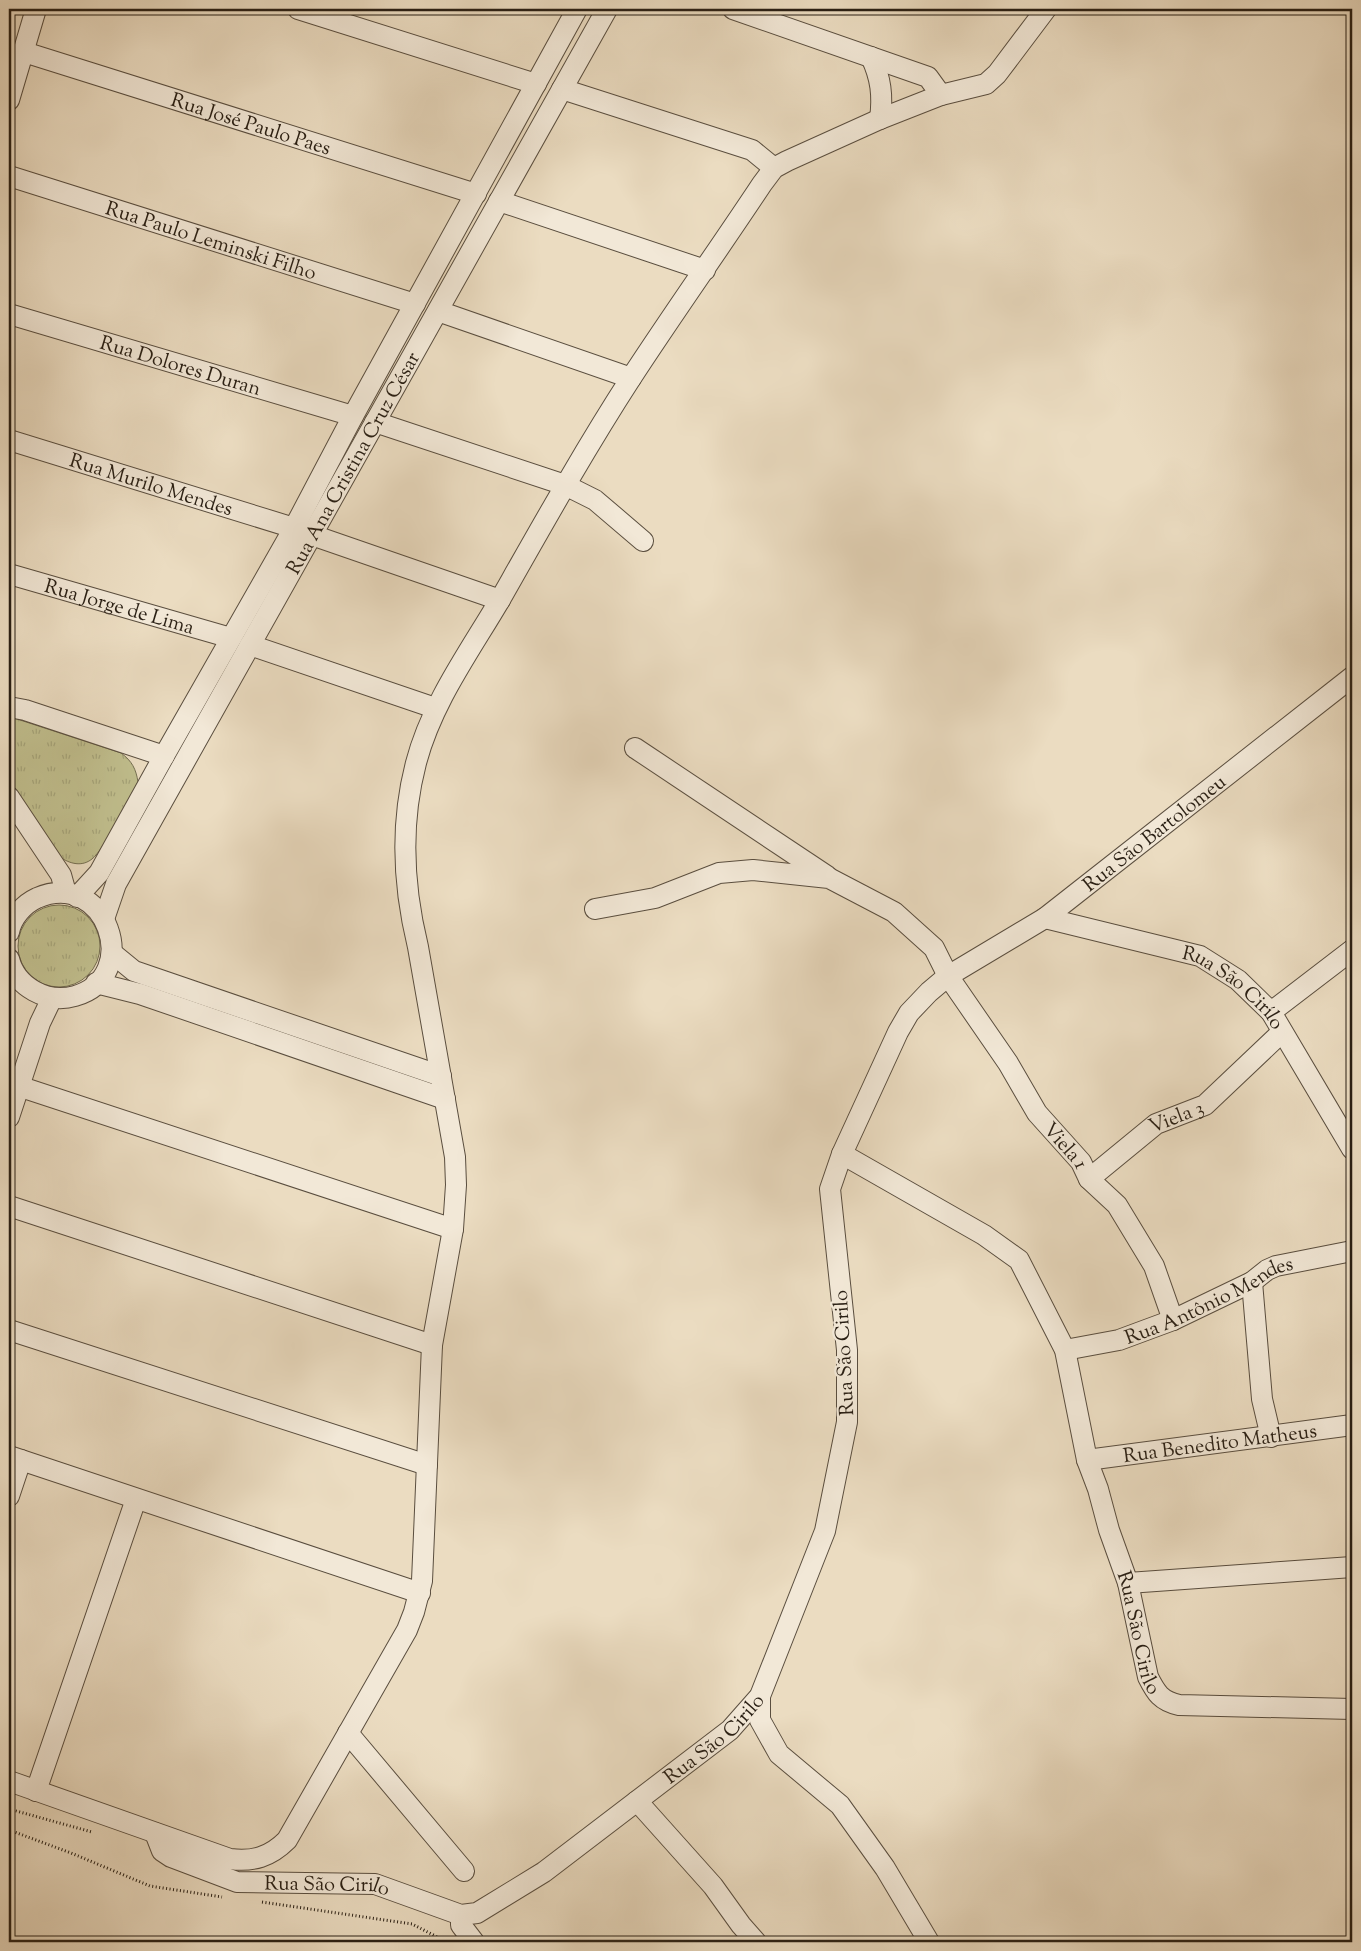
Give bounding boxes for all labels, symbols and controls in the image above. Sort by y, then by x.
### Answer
street label: Rua José Paulo Paes [167,87,334,165]
street label: Rua Paulo Leminski Filho [101,195,320,289]
street label: Rua Dolores Duran [96,330,264,405]
street label: Rua Ana Cristina Cruz César [280,347,429,581]
street label: Rua Murilo Mendes [65,447,236,525]
street label: Rua Jorge de Lima [41,573,197,644]
street label: Rua São Bartolomeu [1078,769,1234,900]
street label: Rua São Cirílo [1179,940,1290,1036]
street label: Viela 3 [1145,1095,1209,1142]
street label: Viela 1 [1035,1117,1094,1175]
street label: Rua Antônio Mendes [1121,1251,1296,1354]
street label: Rua São Cirilo [828,1289,863,1416]
street label: Rua Benedito Matheus [1122,1418,1319,1472]
street label: Rua São Cirilo [1108,1567,1167,1701]
street label: Rua São Cirilo [659,1688,773,1793]
street label: Rua São Cirilo [264,1870,393,1905]

